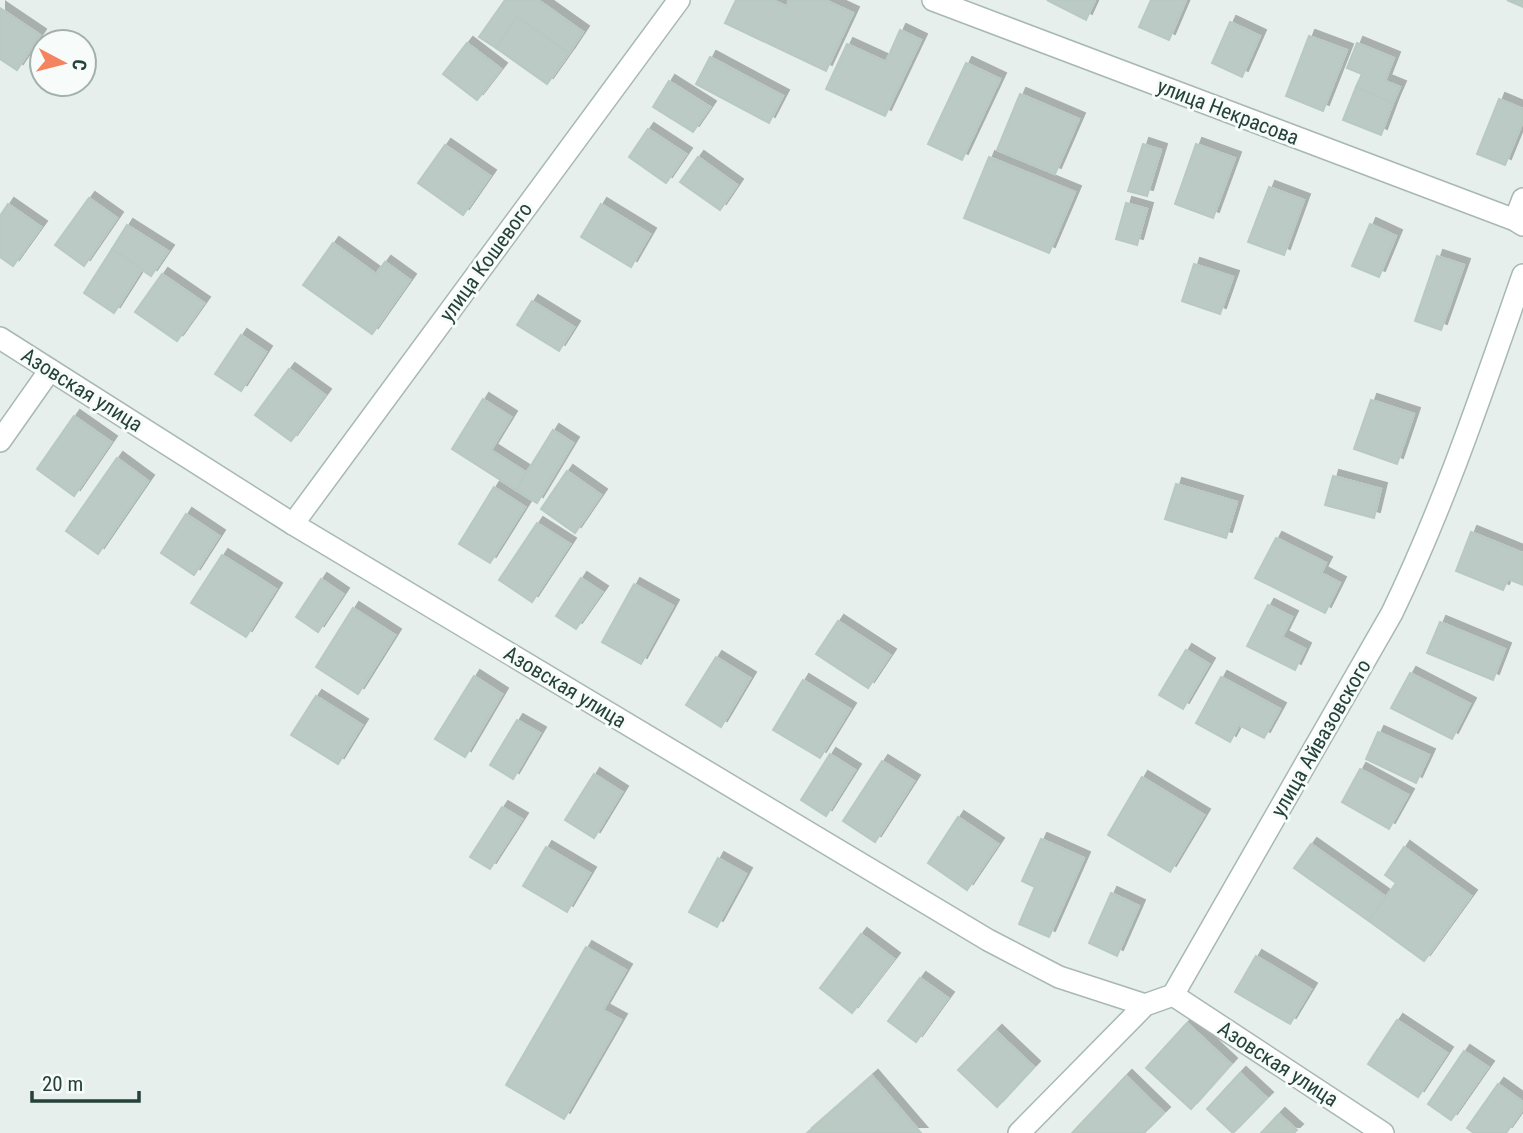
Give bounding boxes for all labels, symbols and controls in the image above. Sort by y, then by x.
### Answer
north arrow [28,28,98,98]
text: С [67,58,91,72]
street label: улица Некрасова [1154,74,1302,150]
street label: улица Кошевого [435,198,537,326]
street label: Азовская улица [17,343,147,437]
street label: Азовская улица [500,641,630,733]
street label: улица Айвазовского [1266,655,1376,821]
street label: Азовская улица [1214,1016,1342,1112]
scale bar [32,1060,138,1104]
text: 20 m [42,1072,83,1096]

